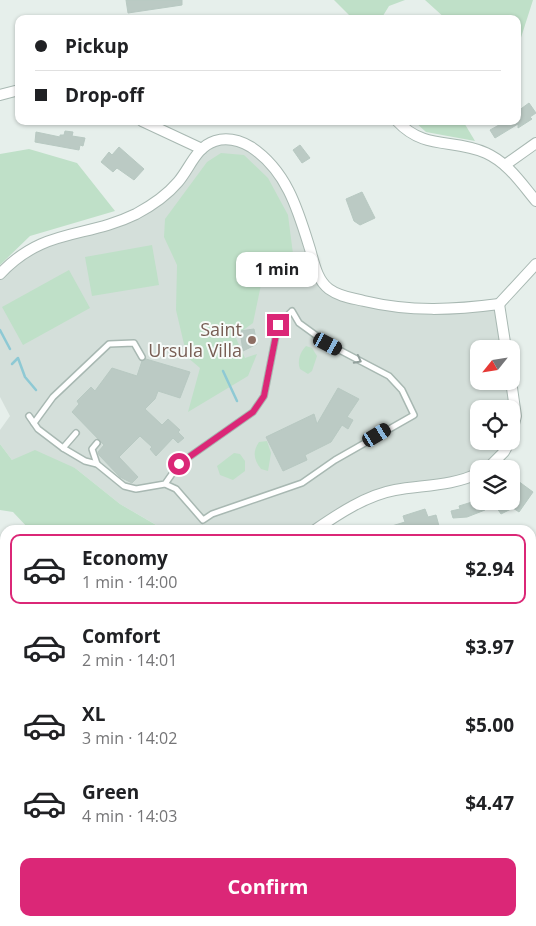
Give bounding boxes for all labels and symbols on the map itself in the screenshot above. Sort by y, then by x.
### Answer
callout: 1 min [237,252,319,288]
route end [267,314,289,336]
place label: Saint Ursula Villa [148,317,242,362]
car [311,330,344,358]
marker: Saint Ursula Villa [246,334,258,346]
north arrow [470,340,520,390]
one-way arrow [353,354,362,364]
car [360,421,393,449]
route start [168,453,190,475]

